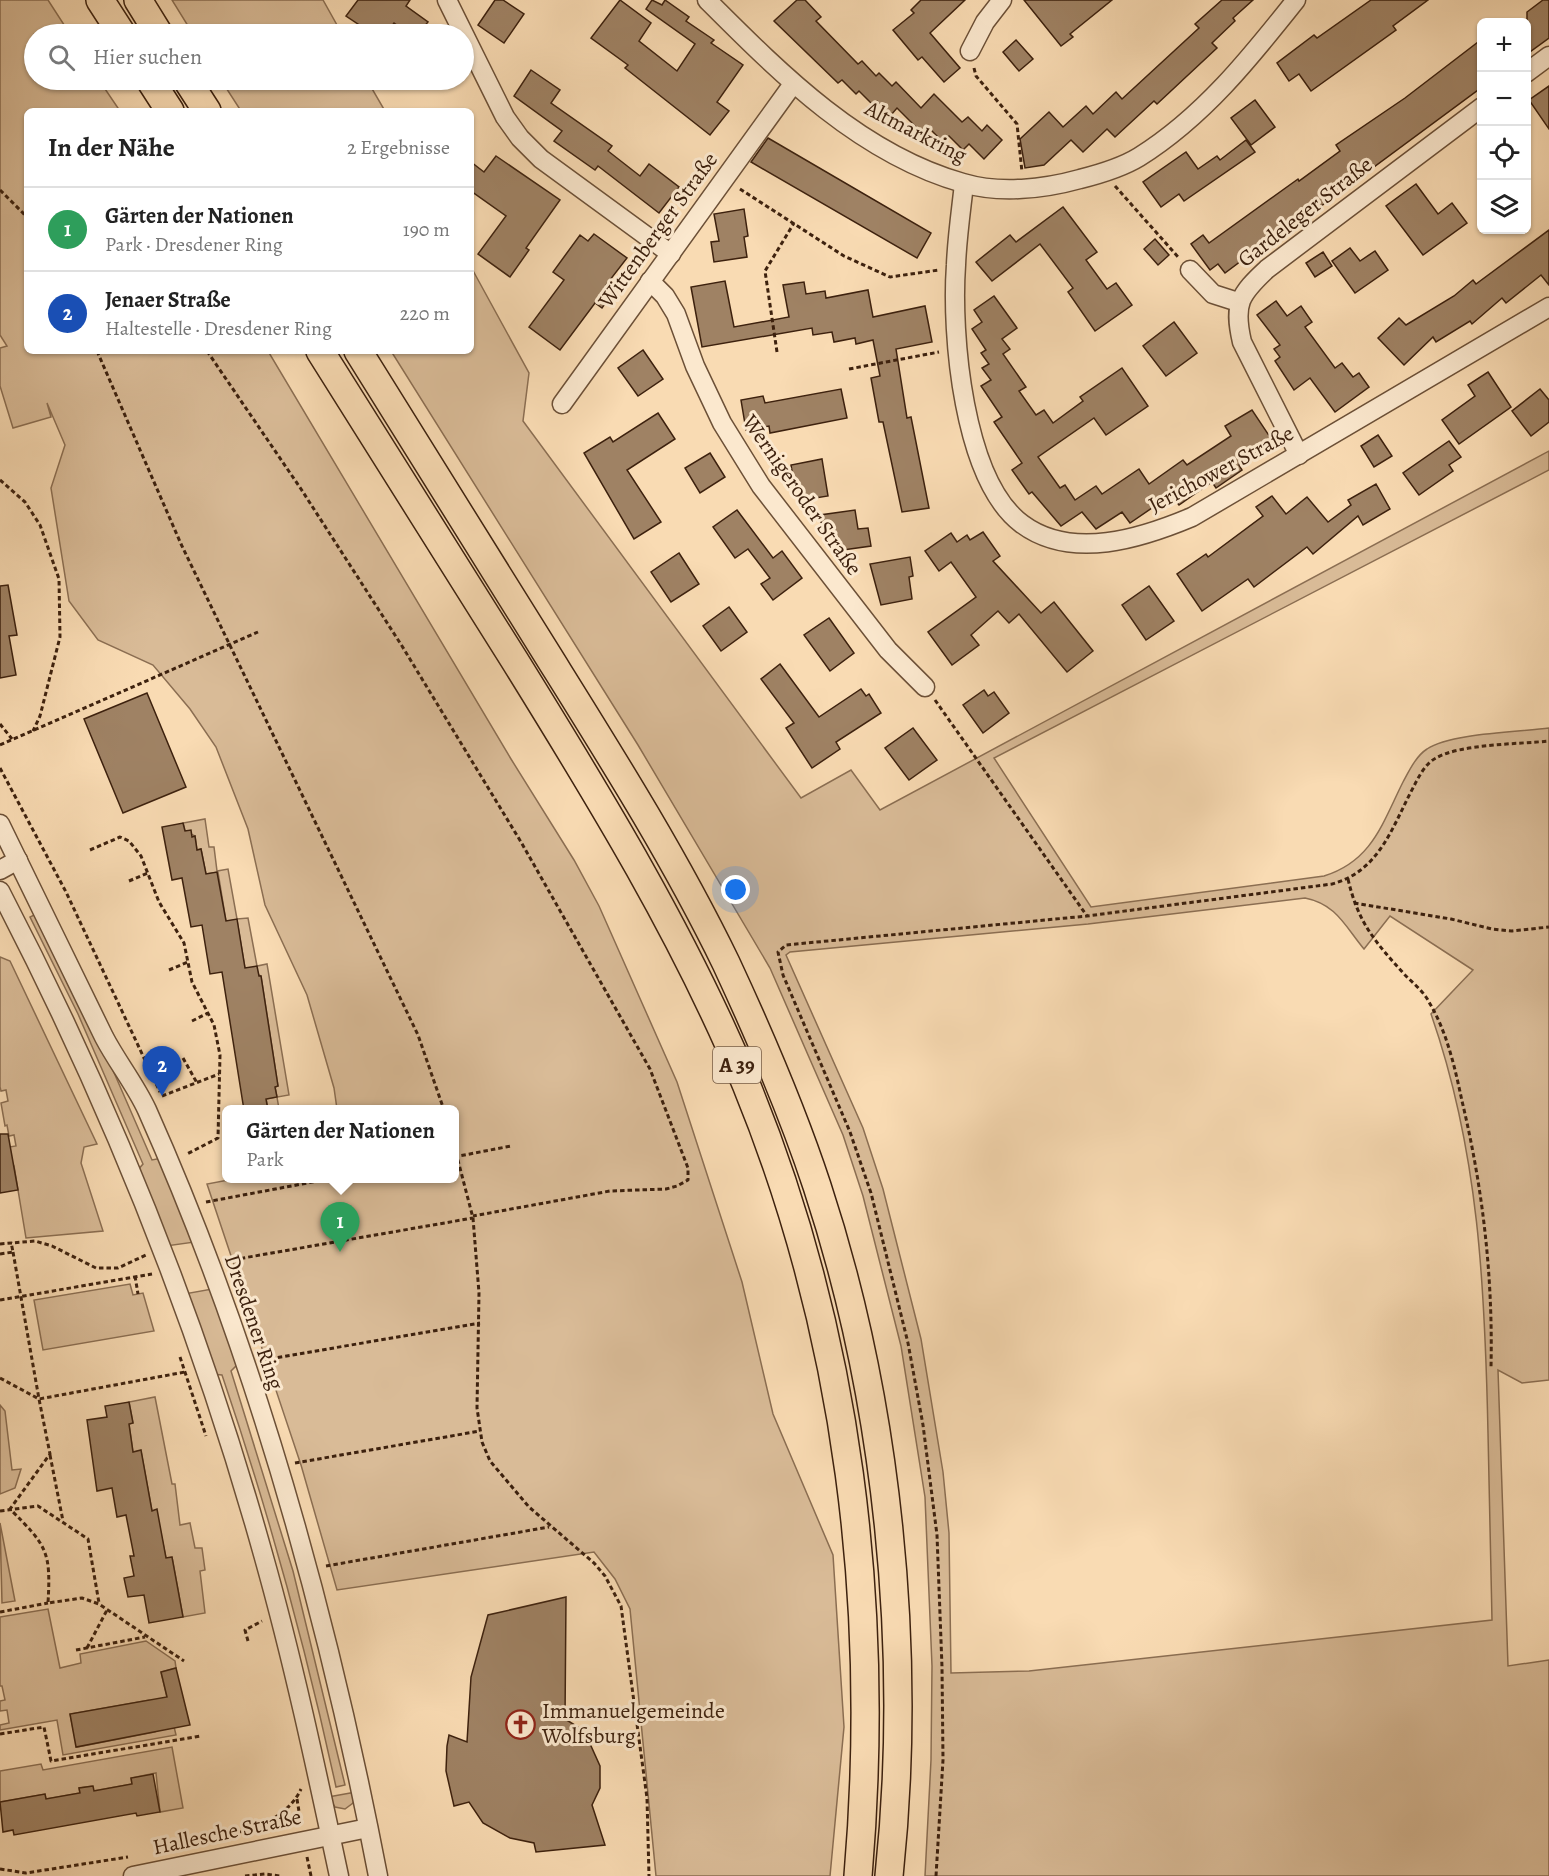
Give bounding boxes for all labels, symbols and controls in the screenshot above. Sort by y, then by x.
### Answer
map controls [1477,18,1531,234]
button: + [1477,18,1531,72]
search box [24,24,474,90]
icon: search [45,41,78,74]
text: Hier suchen [93,42,202,72]
button: − [1477,72,1531,126]
street label: Altmarkring [859,93,972,170]
button: locate [1477,126,1531,180]
text: In der Nähe [48,130,175,165]
text: 2 Ergebnisse [347,134,450,161]
street label: Wittenberger Straße [591,146,725,315]
street label: Gardeleger Straße [1231,150,1379,274]
button: layers [1477,180,1531,234]
text: Gärten der Nationen [105,201,294,231]
text: 1 [64,216,71,243]
text: 190 m [403,216,450,243]
text: Park · Dresdener Ring [105,231,283,258]
text: Jenaer Straße [105,285,231,315]
text: 2 [63,300,72,327]
text: 220 m [400,300,450,327]
text: Haltestelle · Dresdener Ring [105,315,332,342]
street label: Wernigeroder Straße [735,408,869,581]
street label: Jerichower Straße [1143,418,1299,520]
your location [721,875,750,904]
pin: 2 [142,1046,182,1096]
road number: A 39 [713,1047,761,1083]
popup [222,1105,459,1183]
text: Gärten der Nationen [246,1116,435,1146]
text: Park [246,1146,284,1173]
pin: 1 [320,1202,360,1252]
street label: Dresdener Ring [217,1250,291,1394]
place label: Immanuelgemeinde Wolfsburg [541,1696,725,1751]
church icon: Immanuelgemeinde Wolfsburg [505,1708,537,1740]
street label: Hallesche Straße [150,1802,304,1862]

